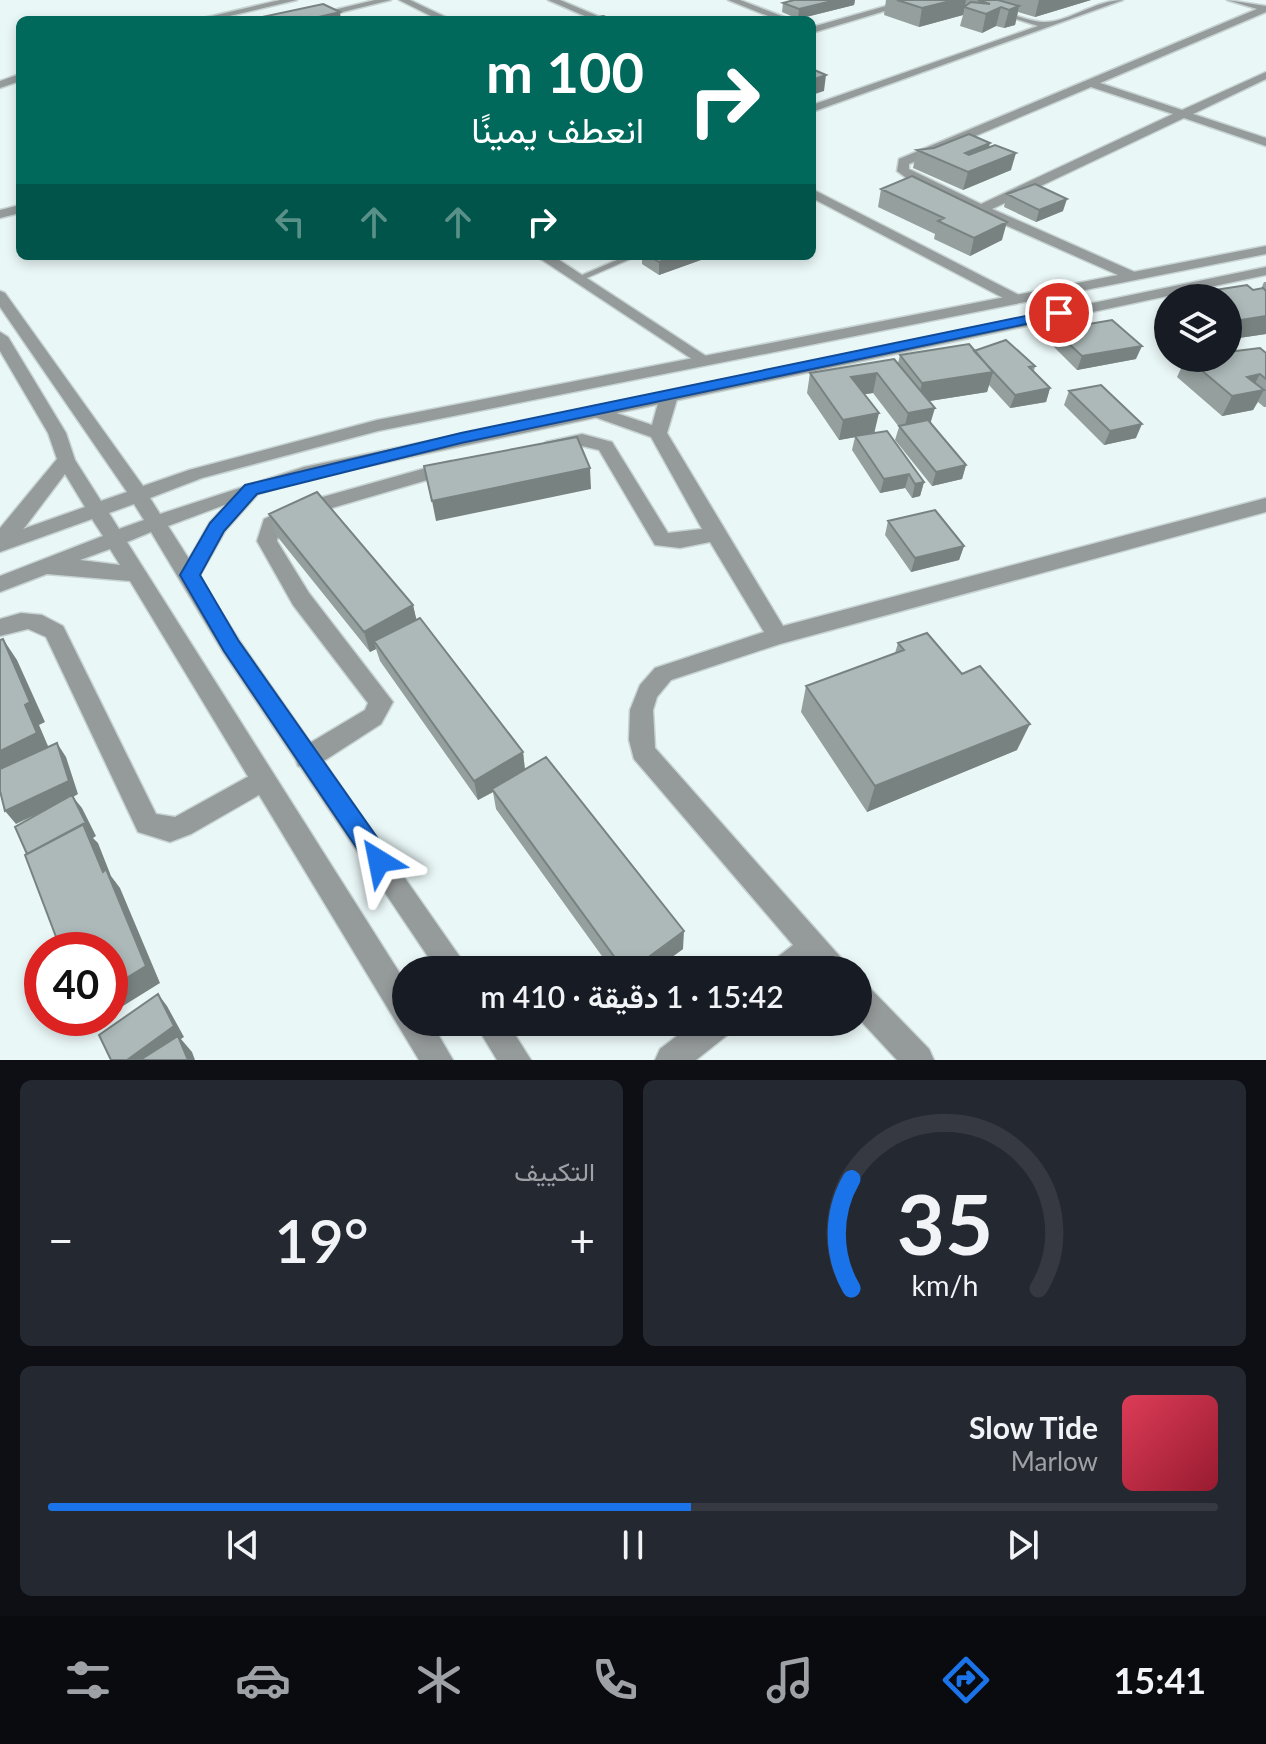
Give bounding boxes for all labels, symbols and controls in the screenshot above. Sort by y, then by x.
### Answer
text: 100 m [486,38,644,105]
icon: right [672,48,776,152]
text: انعطف يمينًا [471,107,644,151]
icon: left [268,200,312,244]
icon: ahead [352,200,396,244]
icon: ahead [436,200,480,244]
icon: right [520,200,564,244]
pin [1025,279,1093,347]
map controls [1154,284,1242,372]
button: layers [1154,284,1242,372]
icon: arrive [1037,291,1081,335]
position arrow [337,819,421,903]
speed limit sign: 40 [24,932,128,1036]
text: 15:42 · 1 دقيقة · 410 m [480,978,784,1014]
text: التكييف [514,1155,595,1187]
text: 35 [896,1173,993,1273]
text: 19° [274,1204,369,1276]
text: − [48,1214,74,1266]
text: + [569,1214,595,1266]
text: km/h [911,1268,978,1302]
text: Slow Tide [969,1409,1098,1445]
text: Marlow [1011,1445,1098,1477]
icon: previous [221,1523,265,1567]
icon: pause [611,1523,655,1567]
icon: next [1001,1523,1045,1567]
icon: filters [60,1652,116,1708]
icon: car [235,1652,291,1708]
icon: climate [411,1652,467,1708]
icon: phone [587,1652,643,1708]
icon: music [762,1652,818,1708]
icon: directions [938,1652,994,1708]
text: 15:41 [1113,1658,1206,1702]

